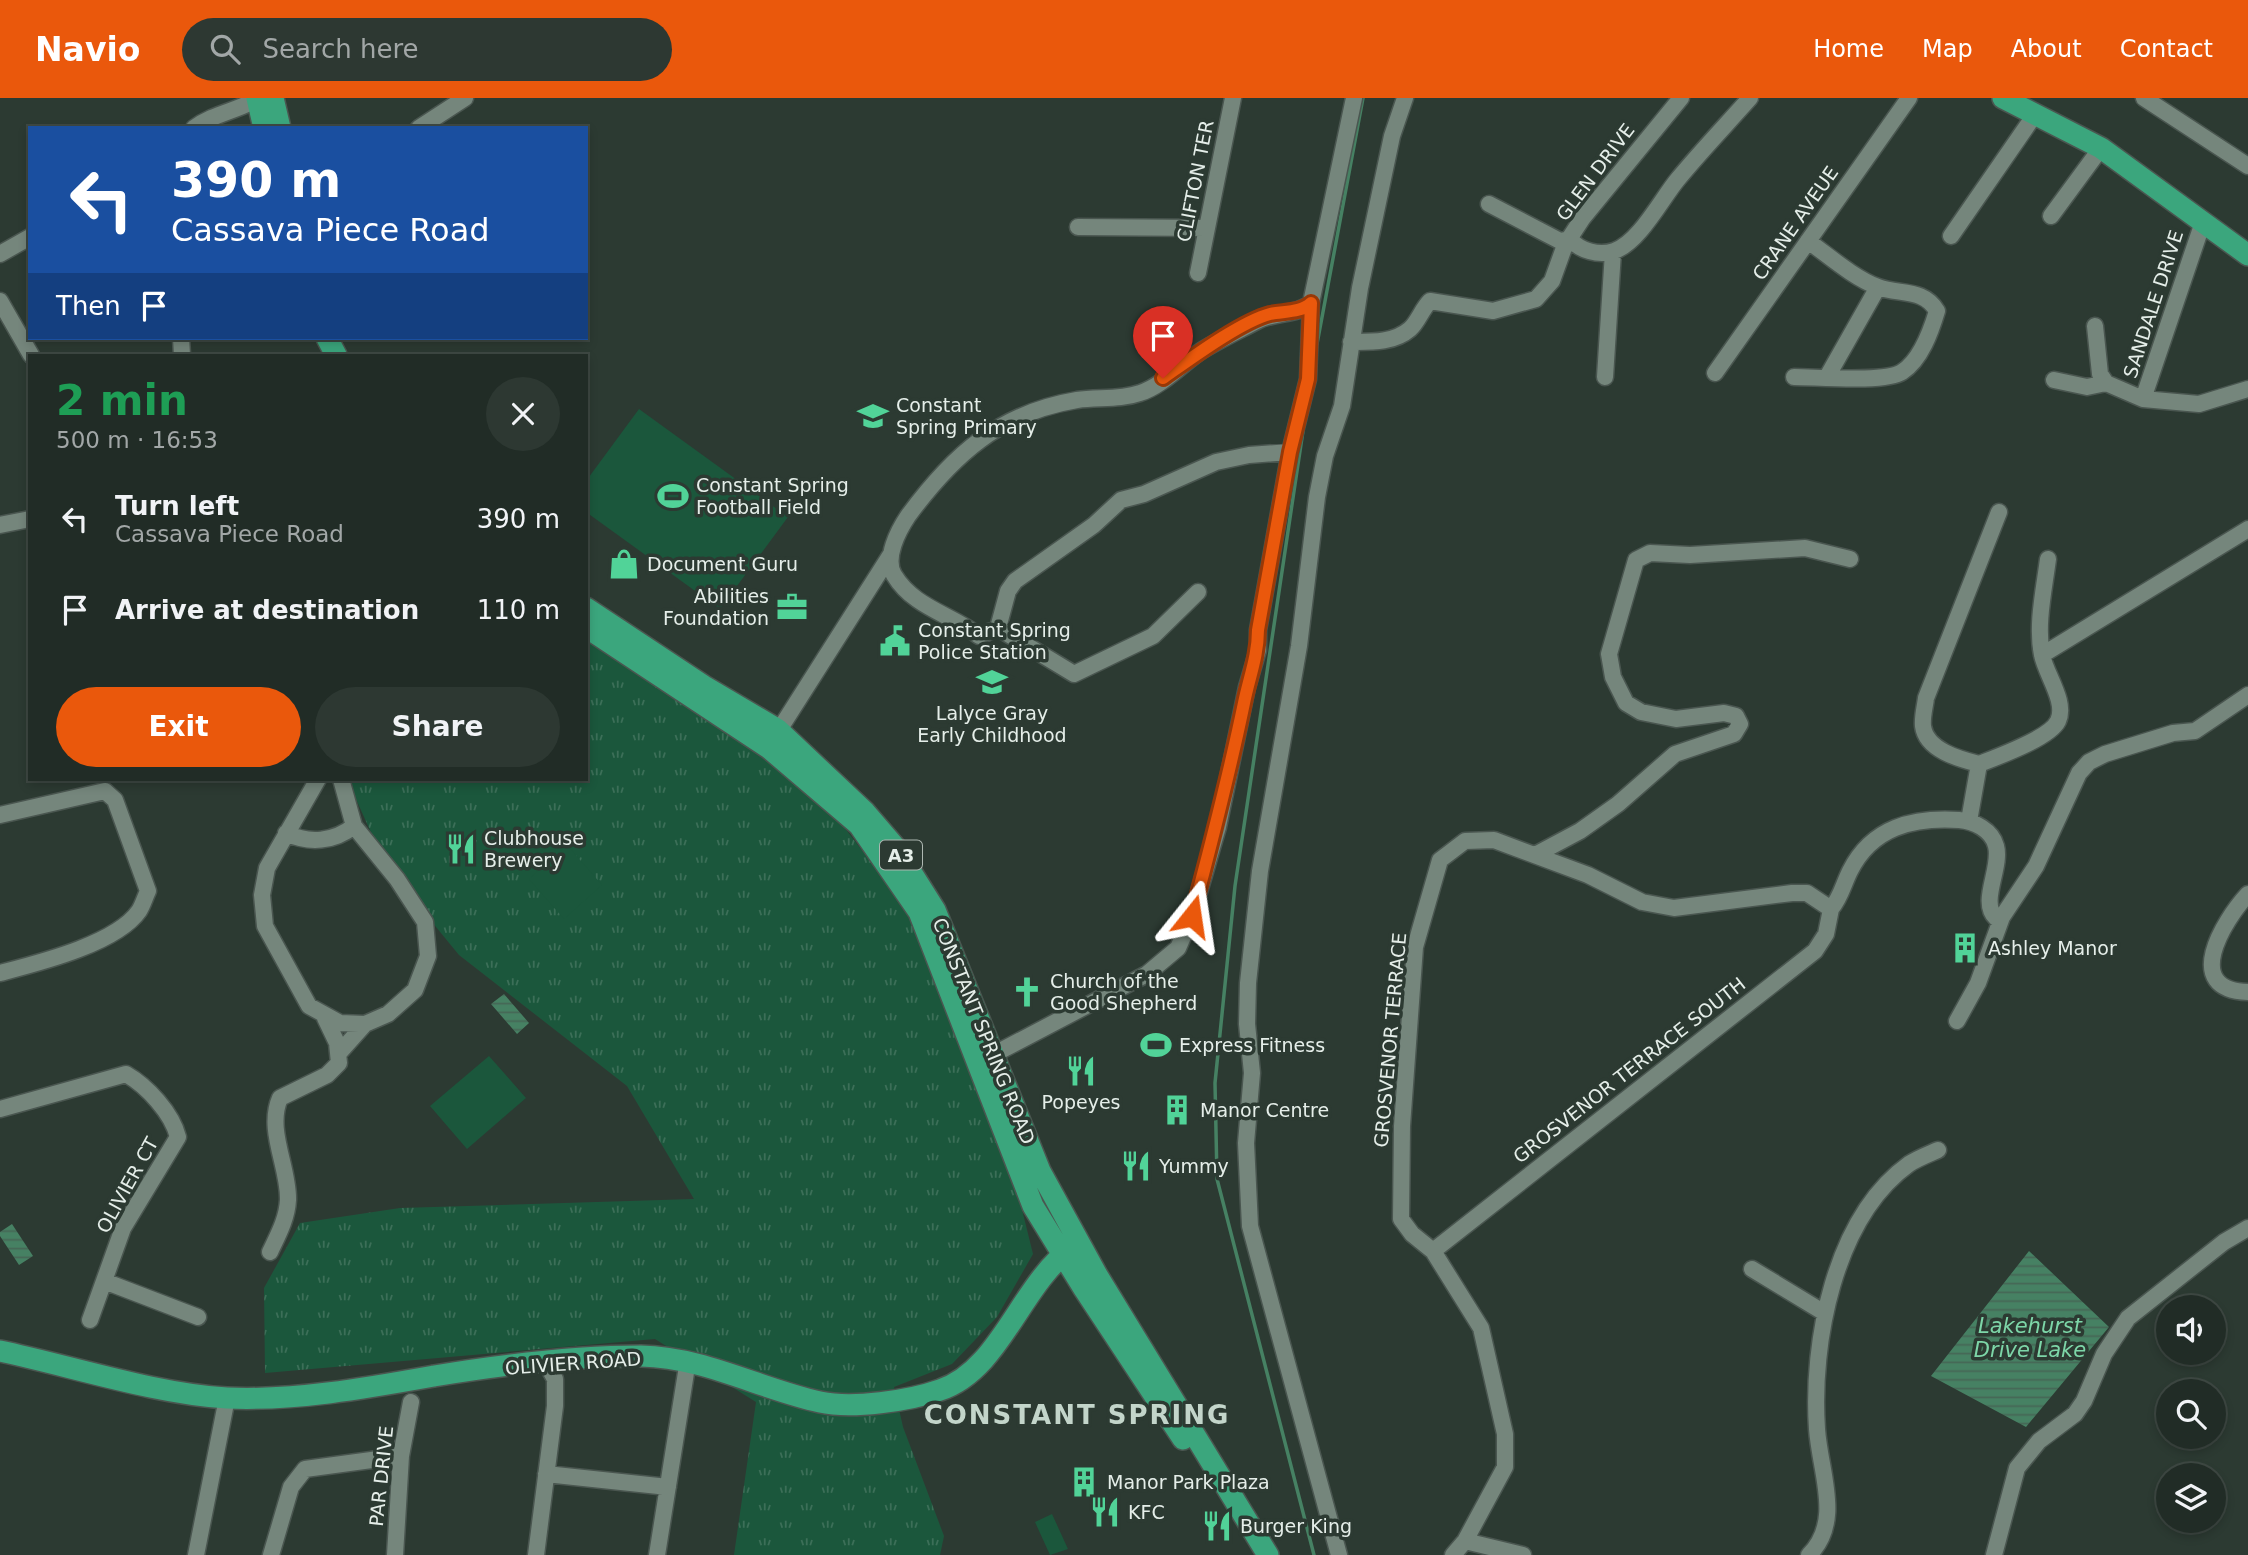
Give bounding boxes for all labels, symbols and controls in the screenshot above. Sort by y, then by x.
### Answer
search box [182,18,672,81]
text: Navio [35,30,140,69]
icon: search [206,30,244,68]
text: Search here [262,34,419,64]
text: Home [1813,35,1884,63]
text: Map [1922,35,1973,63]
text: About [2011,35,2082,63]
text: Contact [2120,35,2213,63]
street label: CLIFTON TER [1172,118,1218,244]
street label: GLEN DRIVE [1551,119,1639,225]
text: 390 m [171,152,341,209]
icon: left [56,154,147,245]
street label: CRANE AVEUE [1748,162,1842,284]
text: Cassava Piece Road [171,211,490,249]
street label: SANDALE DRIVE [2119,227,2187,381]
icon: arrive [135,287,173,325]
text: Then [56,291,121,321]
pin [1133,306,1193,378]
icon: arrive [1144,317,1182,355]
text: 2 min [56,376,188,425]
button: close [486,377,560,451]
place label: Constant Spring Primary [896,394,1037,438]
school or university icon: Constant Spring Primary [856,399,890,433]
text: 500 m · 16:53 [56,427,218,453]
place label: Constant Spring Football Field [696,474,849,518]
sports icon: Constant Spring Football Field [656,479,690,513]
text: Turn left [115,491,239,521]
icon: left [56,500,94,538]
text: 390 m [477,504,560,534]
text: Cassava Piece Road [115,521,344,547]
shop icon: Document Guru [607,547,641,581]
place label: Document Guru [647,553,798,575]
place label: Abilities Foundation [663,585,769,629]
office icon: Abilities Foundation [775,590,809,624]
icon: arrive [56,591,94,629]
text: Arrive at destination [115,595,419,625]
text: 110 m [477,595,560,625]
place label: Constant Spring Police Station [918,619,1071,663]
public building icon: Constant Spring Police Station [878,624,912,658]
school or university icon: Lalyce Gray Early Childhood [975,665,1009,699]
button: Exit [56,687,301,767]
button: Share [315,687,560,767]
place label: Lalyce Gray Early Childhood [917,702,1067,746]
place label: Clubhouse Brewery [484,827,584,871]
restaurant icon: Clubhouse Brewery [444,832,478,866]
road number: A3 [880,840,922,870]
position arrow [1155,879,1229,953]
street label: CONSTANT SPRING ROAD [928,915,1040,1147]
building icon: Ashley Manor [1948,931,1982,965]
street label: GROSVENOR TERRACE [1370,932,1410,1148]
place label: Ashley Manor [1988,937,2117,959]
place label: Church of the Good Shepherd [1050,970,1197,1014]
street label: GROSVENOR TERRACE SOUTH [1509,973,1749,1167]
church icon: Church of the Good Shepherd [1010,975,1044,1009]
sports icon: Express Fitness [1139,1028,1173,1062]
place label: Express Fitness [1179,1034,1325,1056]
restaurant icon: Popeyes [1064,1054,1098,1088]
place label: Popeyes [1042,1091,1121,1113]
building icon: Manor Centre [1160,1093,1194,1127]
place label: Manor Centre [1200,1099,1329,1121]
street label: OLIVIER CT [92,1133,162,1237]
restaurant icon: Yummy [1119,1149,1153,1183]
place label: Yummy [1158,1155,1229,1177]
map controls [2156,1295,2226,1533]
button: sound [2156,1295,2226,1365]
water label: Lakehurst Drive Lake [1974,1314,2086,1362]
street label: OLIVIER ROAD [504,1347,642,1379]
button: search [2156,1379,2226,1449]
district label: CONSTANT SPRING [924,1400,1230,1430]
street label: PAR DRIVE [365,1425,397,1527]
button: layers [2156,1463,2226,1533]
building icon: Manor Park Plaza [1067,1465,1101,1499]
place label: Manor Park Plaza [1107,1471,1270,1493]
restaurant icon: KFC [1088,1495,1122,1529]
place label: KFC [1128,1501,1165,1523]
restaurant icon: Burger King [1200,1509,1234,1543]
place label: Burger King [1240,1515,1352,1537]

